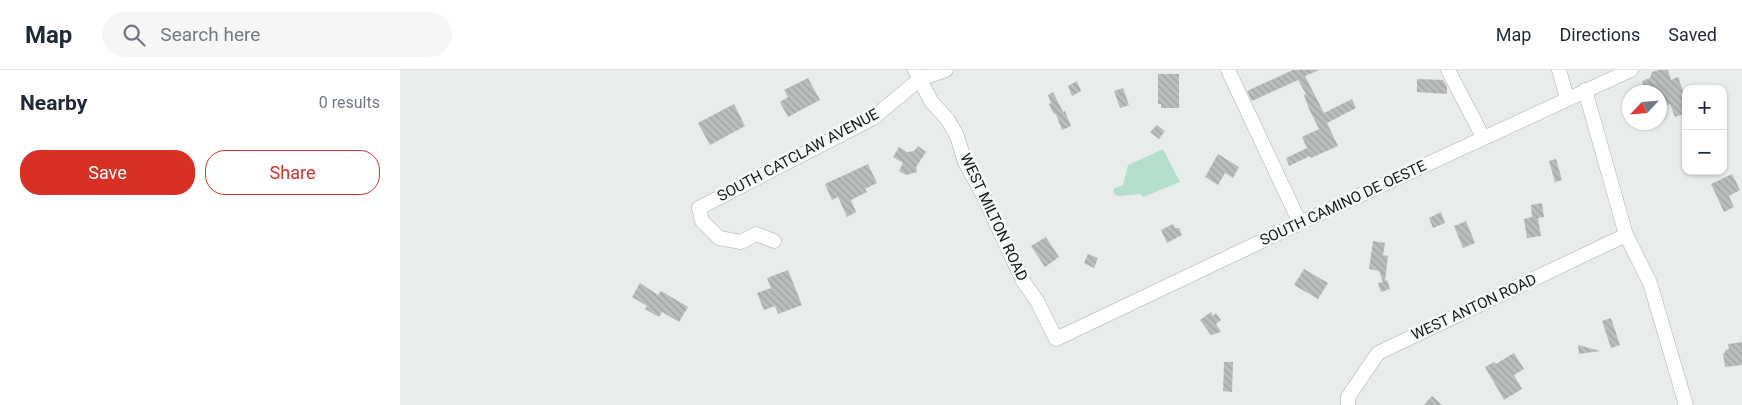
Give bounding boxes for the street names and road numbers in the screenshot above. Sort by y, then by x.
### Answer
street label: SOUTH CATCLAW AVENUE [714,105,882,205]
street label: WEST MILTON ROAD [956,150,1032,284]
street label: SOUTH CAMINO DE OESTE [1257,156,1429,249]
street label: WEST ANTON ROAD [1409,270,1539,344]

